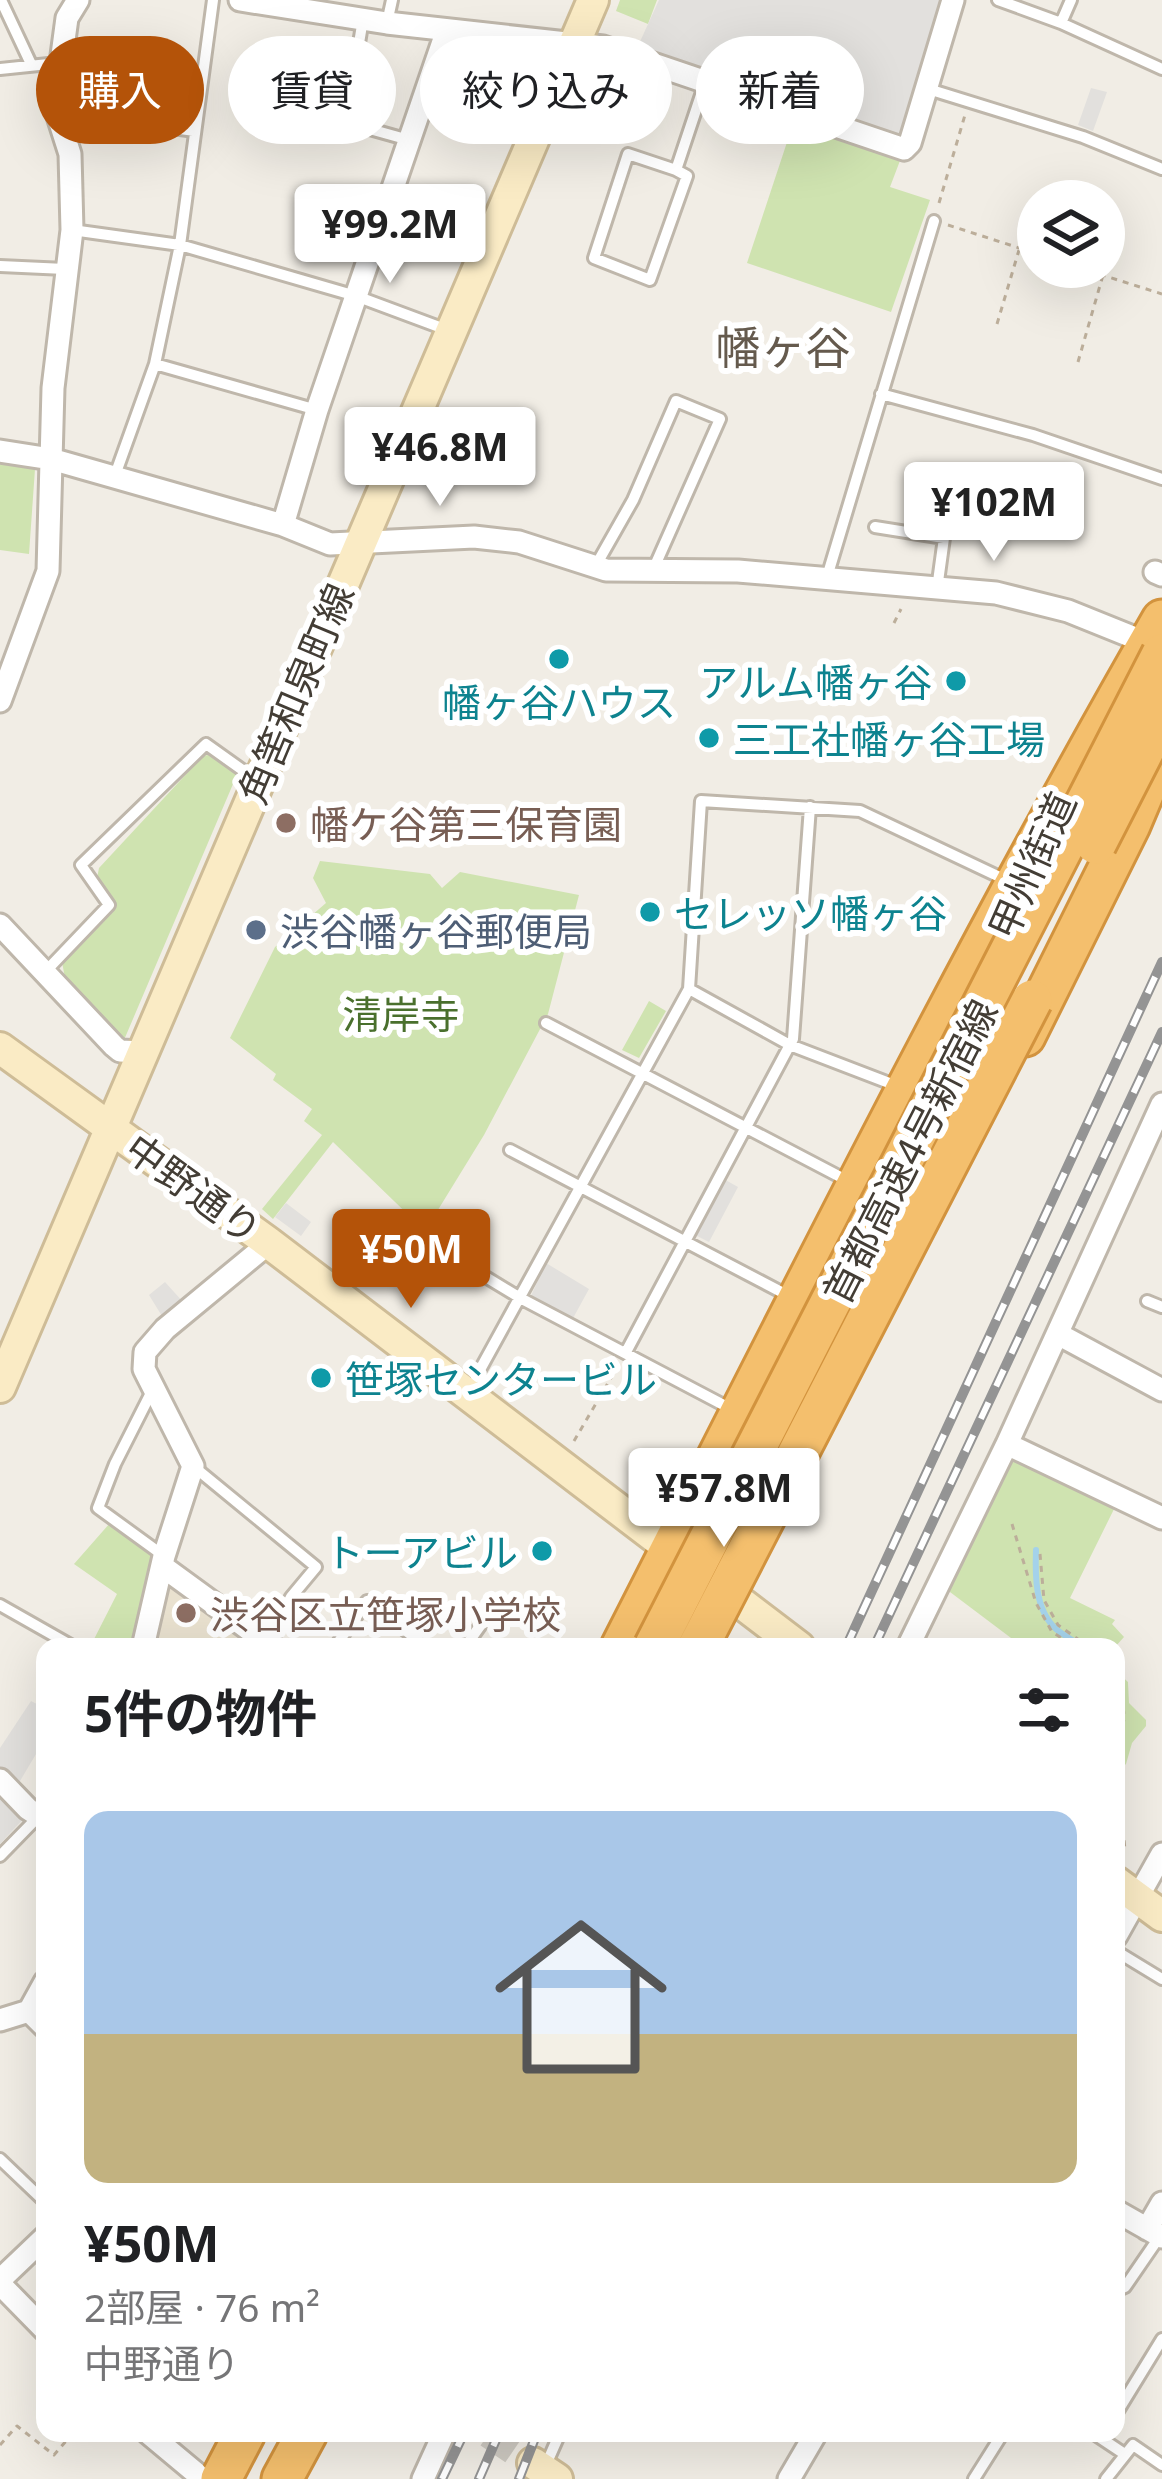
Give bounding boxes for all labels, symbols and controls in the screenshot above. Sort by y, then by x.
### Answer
chip: 購入 [36,36,204,144]
chip: 賃貸 [228,36,396,144]
chip: 絞り込み [420,36,672,144]
chip: 新着 [696,36,864,144]
map controls [1017,180,1125,288]
button: layers [1017,180,1125,288]
pin: ¥99.2M [292,184,488,286]
text: ¥99.2M [322,196,458,249]
district label: 幡ヶ谷 [715,316,851,377]
pin: ¥46.8M [342,407,538,509]
text: ¥46.8M [372,419,508,472]
pin: ¥102M [910,462,1078,564]
text: ¥102M [931,474,1057,527]
street label: 角筈和泉町線 [225,575,365,811]
marker: 幡ヶ谷ハウス [546,646,572,672]
place label: アルム幡ヶ谷 [699,655,932,708]
marker: アルム幡ヶ谷 [943,668,969,694]
place label: 幡ヶ谷ハウス [442,675,676,728]
place label: 三工社幡ヶ谷工場 [733,712,1045,765]
marker: 三工社幡ヶ谷工場 [696,725,722,751]
street label: 甲州街道 [975,783,1087,947]
place label: 幡ケ谷第三保育園 [310,797,622,850]
marker: 幡ケ谷第三保育園 [273,810,299,836]
place label: セレッソ幡ヶ谷 [674,886,947,939]
marker: セレッソ幡ヶ谷 [637,899,663,925]
place label: 渋谷幡ヶ谷郵便局 [280,904,592,957]
marker: 渋谷幡ヶ谷郵便局 [243,917,269,943]
park label: 清岸寺 [342,987,460,1040]
street label: 首都高速4号新宿線 [810,990,1008,1312]
street label: 中野通り [115,1121,273,1255]
pin: ¥50M [340,1209,482,1311]
text: ¥50M [359,1221,463,1274]
place label: 笹塚センタービル [345,1352,657,1405]
marker: 笹塚センタービル [308,1365,334,1391]
pin: ¥57.8M [626,1448,822,1550]
text: ¥57.8M [656,1460,792,1513]
place label: トーアビル [325,1525,518,1578]
marker: トーアビル [529,1538,555,1564]
place label: 渋谷区立笹塚小学校 [210,1587,561,1640]
marker: 渋谷区立笹塚小学校 [173,1600,199,1626]
text: 5件の物件 [84,1677,317,1747]
icon: filters [1011,1677,1077,1743]
icon: home [473,1889,689,2105]
text: ¥50M [84,2207,220,2277]
text: 2部屋 · 76 m² [84,2280,320,2333]
text: 中野通り [84,2336,240,2389]

